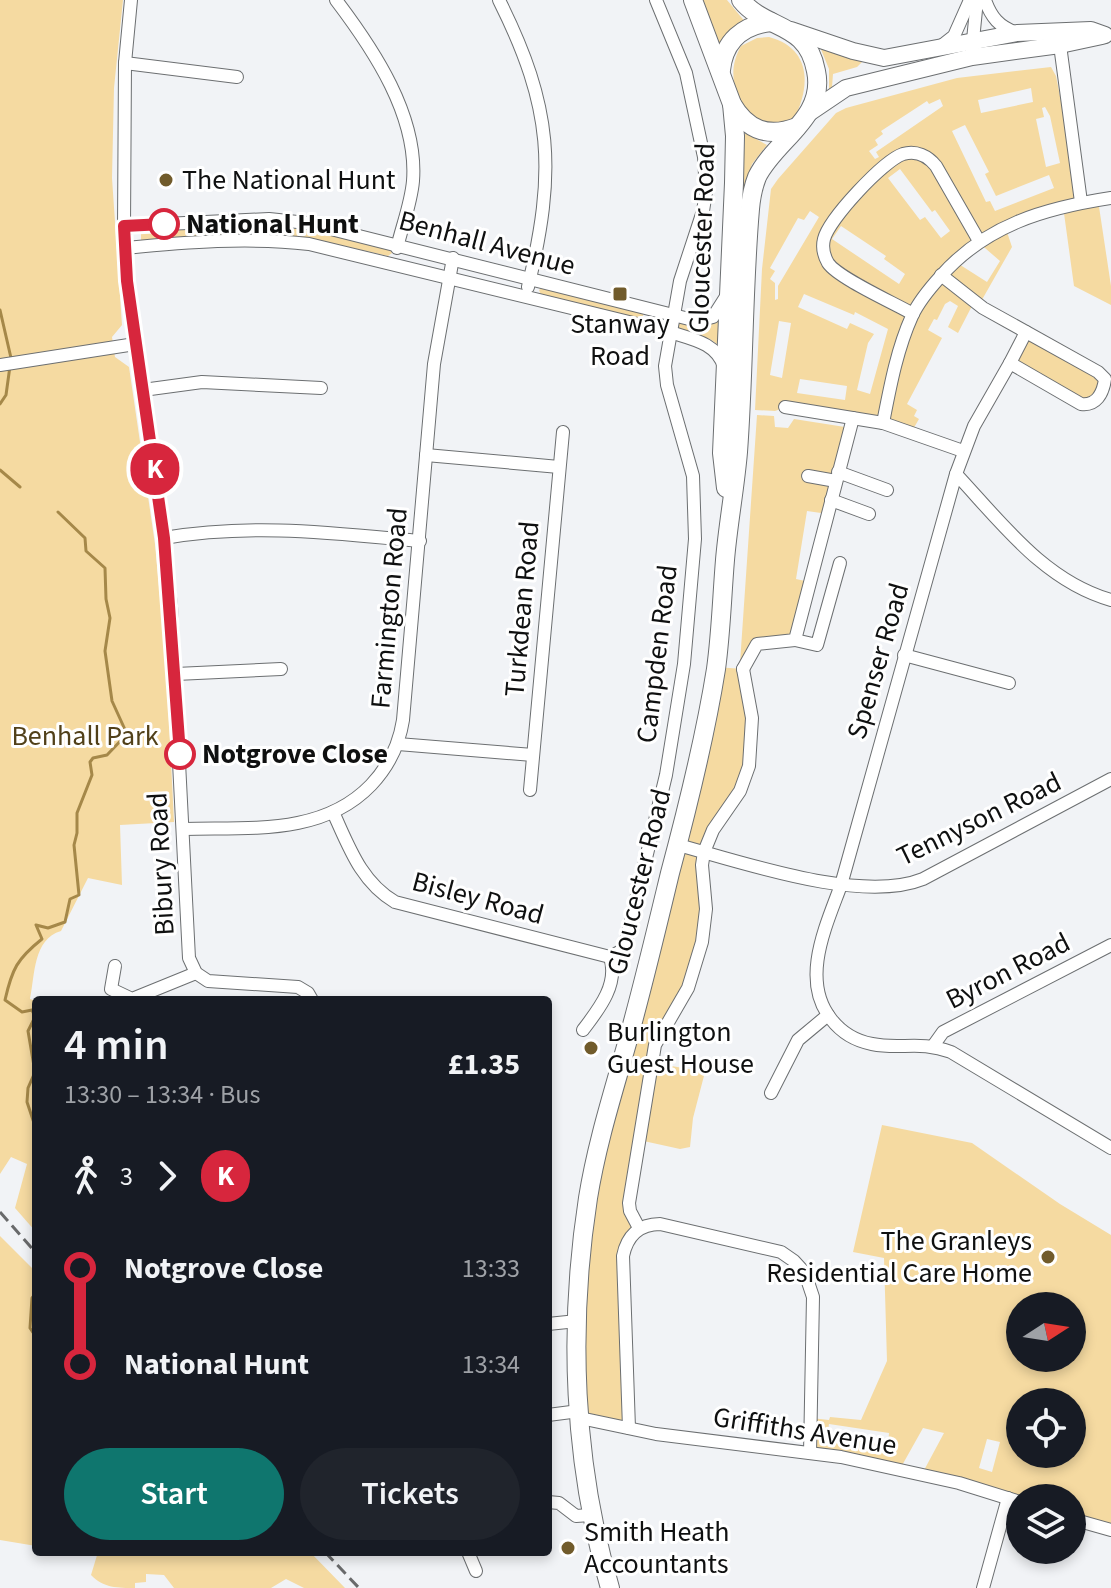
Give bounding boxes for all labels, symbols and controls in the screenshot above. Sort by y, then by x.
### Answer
street label: Gloucester Road [679,142,725,334]
place label: The National Hunt [182,160,396,200]
marker: The National Hunt [157,171,175,189]
street label: Benhall Avenue [394,200,580,286]
place label: National Hunt [186,204,359,244]
marker: National Hunt [149,209,179,239]
marker: Stanway Road [611,285,629,303]
place label: Stanway Road [570,304,670,376]
line badge: K [129,443,181,495]
text: K [146,449,164,489]
street label: Farmington Road [360,506,418,710]
street label: Turkdean Road [494,519,550,699]
street label: Campden Road [626,563,688,745]
street label: Spenser Road [837,578,919,744]
park label: Benhall Park [11,716,159,756]
place label: Notgrove Close [202,734,388,774]
marker: Notgrove Close [165,739,195,769]
street label: Tennyson Road [890,762,1068,876]
street label: Gloucester Road [597,785,681,979]
street label: Bibury Road [137,791,185,937]
street label: Bisley Road [408,861,548,935]
street label: Byron Road [939,923,1077,1019]
place label: Burlington Guest House [607,1012,754,1084]
text: 4 min [64,1014,169,1077]
marker: Burlington Guest House [582,1039,600,1057]
text: £1.35 [448,1043,520,1086]
text: 13:30 – 13:34 · Bus [64,1076,260,1113]
icon: walk [64,1154,108,1198]
icon: forward [145,1154,189,1198]
text: K [217,1156,234,1196]
text: 3 [120,1158,133,1195]
place label: The Granleys Residential Care Home [766,1221,1032,1293]
text: Notgrove Close [124,1247,323,1290]
marker: The Granleys Residential Care Home [1039,1248,1057,1266]
text: 13:33 [462,1250,520,1287]
north arrow [1006,1292,1086,1372]
map controls [1006,1292,1086,1564]
text: National Hunt [124,1343,309,1386]
text: 13:34 [462,1346,520,1383]
button: locate [1006,1388,1086,1468]
street label: Griffiths Avenue [710,1397,900,1465]
button: Start [64,1448,284,1540]
button: Tickets [300,1448,520,1540]
button: layers [1006,1484,1086,1564]
place label: Smith Heath Accountants [584,1512,730,1584]
marker: Smith Heath Accountants [559,1539,577,1557]

